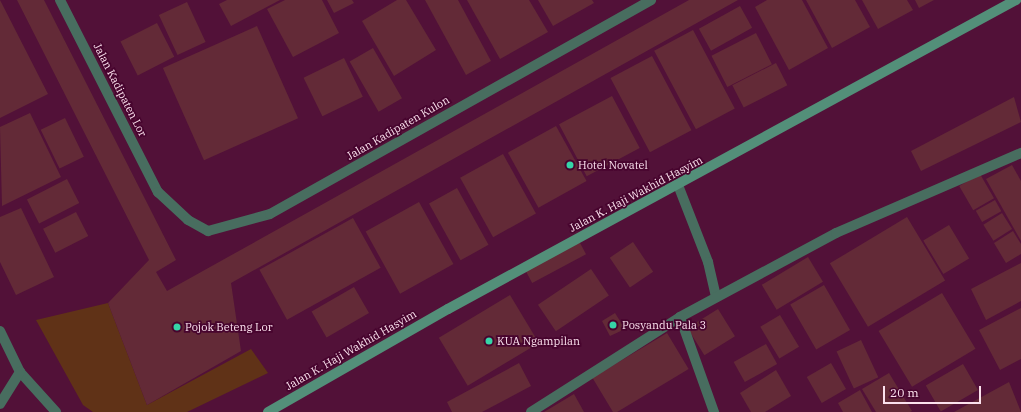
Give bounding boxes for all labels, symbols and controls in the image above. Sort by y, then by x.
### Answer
street label: Jalan Kadipaten Lor [91,41,149,139]
street label: Jalan Kadipaten Kulon [344,93,452,163]
street label: Jalan K. Haji Wakhid Hasyim [567,153,705,235]
place label: Hotel Novatel [578,158,648,172]
marker: Hotel Novatel [565,160,575,170]
street label: Jalan K. Haji Wakhid Hasyim [283,307,419,393]
place label: Posyandu Pala 3 [622,318,706,332]
marker: Posyandu Pala 3 [607,319,619,331]
place label: Pojok Beteng Lor [185,320,273,334]
marker: Pojok Beteng Lor [172,322,182,332]
place label: KUA Ngampilan [497,334,580,348]
marker: KUA Ngampilan [484,336,494,346]
scale bar [885,378,983,404]
text: 20 m [890,385,919,400]

